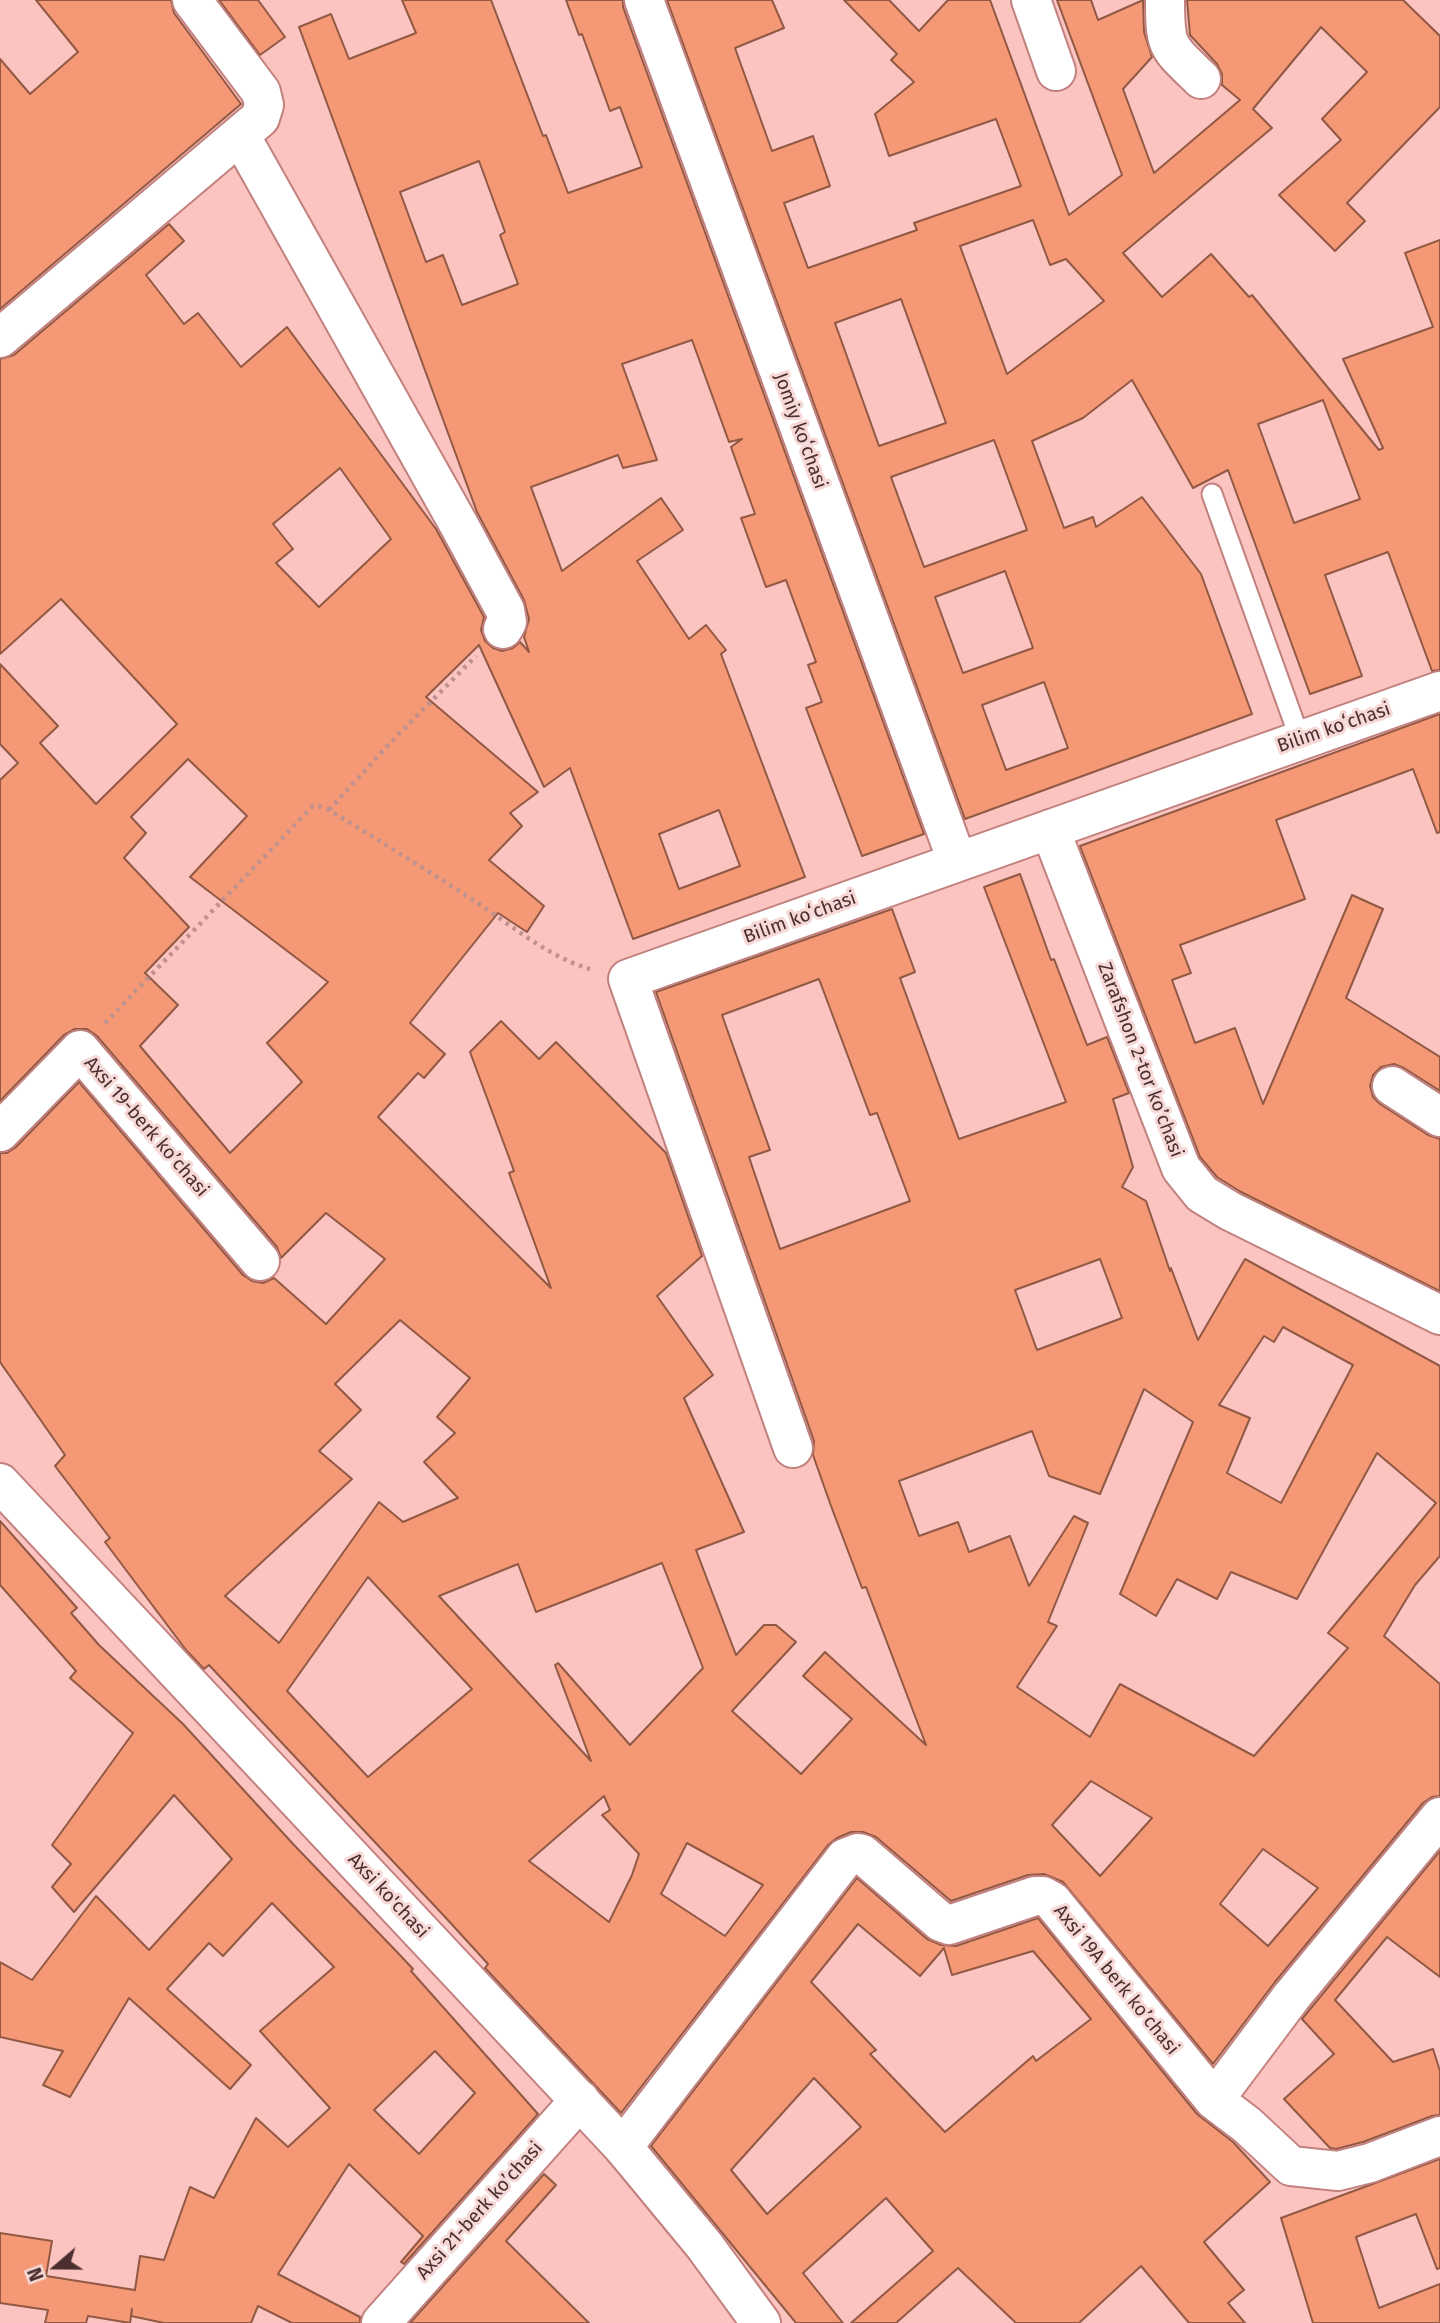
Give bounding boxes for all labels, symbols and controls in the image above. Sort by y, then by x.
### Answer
street label: Jomiy koʻchasi [768,370,832,492]
street label: Bilim koʻchasi [1274,698,1394,758]
street label: Bilim koʻchasi [741,887,859,949]
street label: Zarafshon 2-tor koʼchasi [1092,959,1188,1161]
street label: Аxsi 19-berk koʼchasi [79,1052,213,1202]
street label: Axsi ko'chasi [343,1849,433,1943]
street label: Аxsi 19А berk koʼchasi [1048,1900,1184,2060]
street label: Аxsi 21-berk koʼchasi [412,2137,548,2285]
north arrow [21,2232,91,2302]
text: N [23,2265,49,2284]

